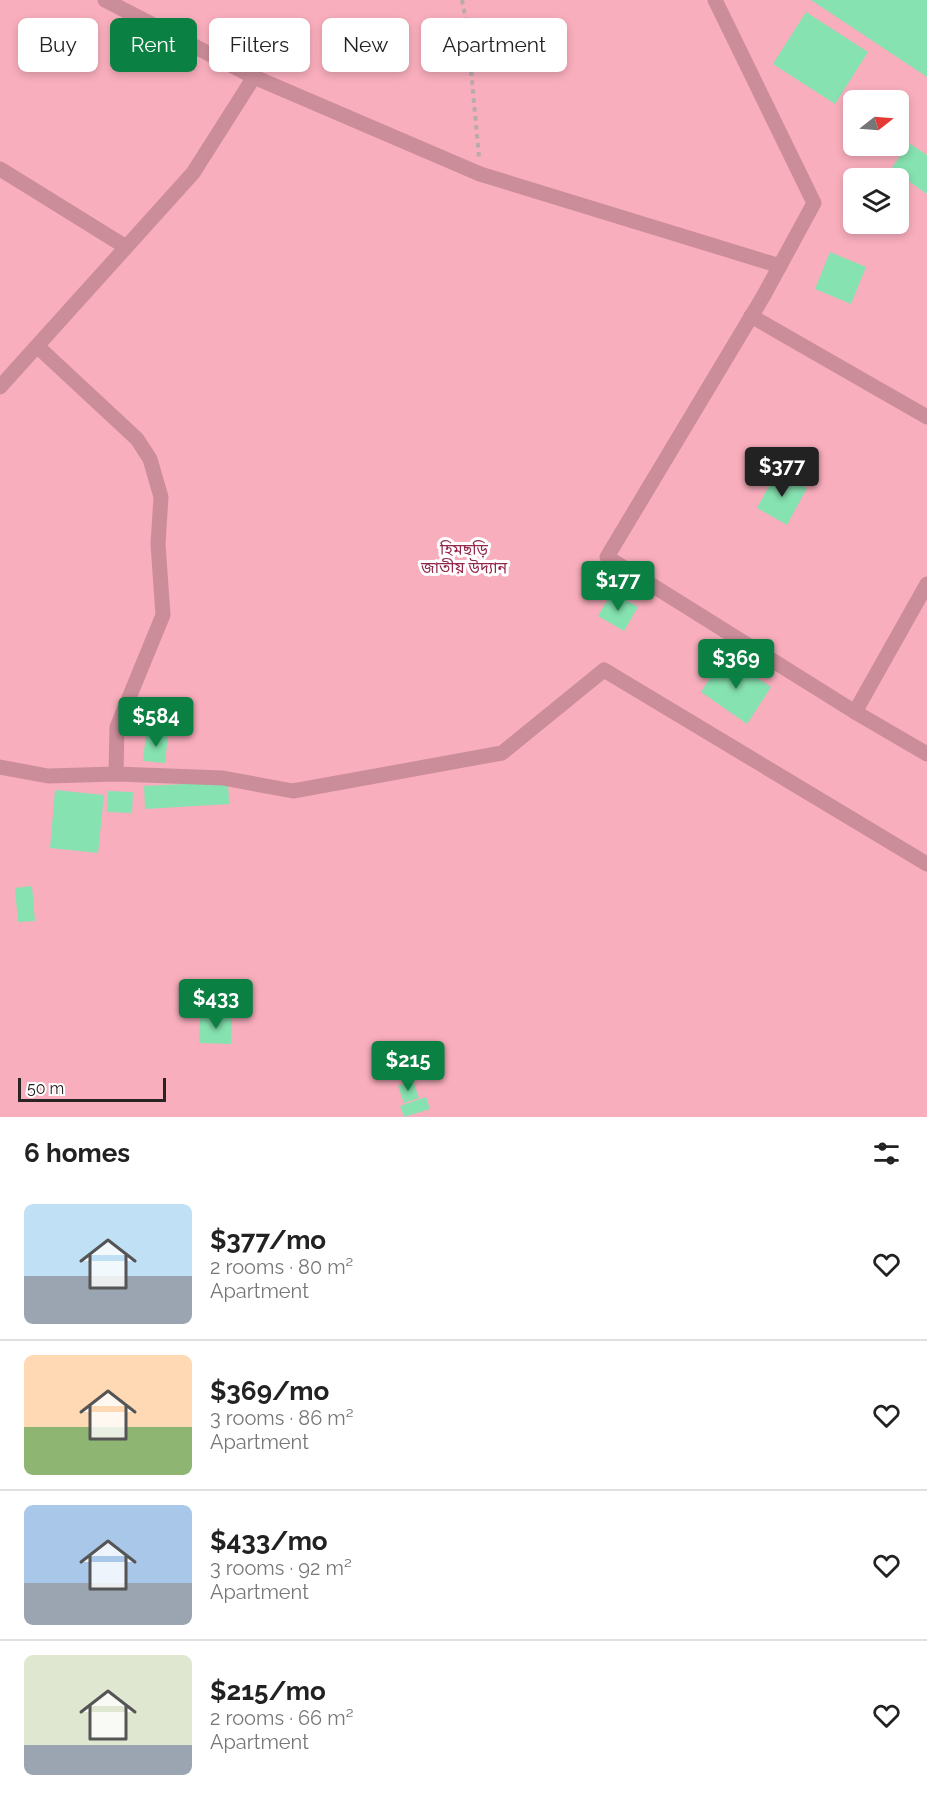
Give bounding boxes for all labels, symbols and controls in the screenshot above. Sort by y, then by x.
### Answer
chip: Buy [18,18,98,72]
chip: Rent [110,18,197,72]
chip: Filters [209,18,310,72]
chip: New [322,18,409,72]
chip: Apartment [421,18,567,72]
north arrow [843,90,909,156]
map controls [843,90,909,234]
button: layers [843,168,909,234]
pin: $377 [746,447,818,498]
text: $377 [759,454,805,478]
park label: হিমছড়ি জাতীয় উদ্যান [420,540,507,577]
pin: $177 [582,561,654,612]
text: $177 [595,568,641,592]
pin: $369 [700,639,772,690]
text: $369 [712,646,760,670]
pin: $584 [120,697,192,748]
text: $584 [132,704,180,728]
pin: $433 [180,979,252,1030]
text: $433 [193,986,239,1010]
pin: $215 [372,1041,444,1092]
text: $215 [386,1048,430,1072]
scale bar [18,1075,166,1102]
text: 50 m [27,1079,64,1098]
icon: filters [870,1137,903,1170]
text: 6 homes [24,1138,130,1168]
text: $377/mo [210,1225,326,1255]
icon: home [72,1228,144,1300]
icon: heart [870,1248,903,1281]
text: 2 rooms · 80 m² [210,1255,353,1279]
text: Apartment [210,1279,309,1303]
text: $369/mo [210,1376,329,1406]
icon: home [72,1379,144,1451]
icon: heart [870,1399,903,1432]
text: 3 rooms · 86 m² [210,1406,353,1430]
text: Apartment [210,1430,309,1454]
text: $433/mo [210,1526,328,1556]
icon: home [72,1529,144,1601]
icon: heart [870,1549,903,1582]
text: 3 rooms · 92 m² [210,1556,352,1580]
text: Apartment [210,1580,309,1604]
text: $215/mo [210,1676,326,1706]
icon: home [72,1679,144,1751]
icon: heart [870,1699,903,1732]
text: 2 rooms · 66 m² [210,1706,353,1730]
text: Apartment [210,1730,309,1754]

